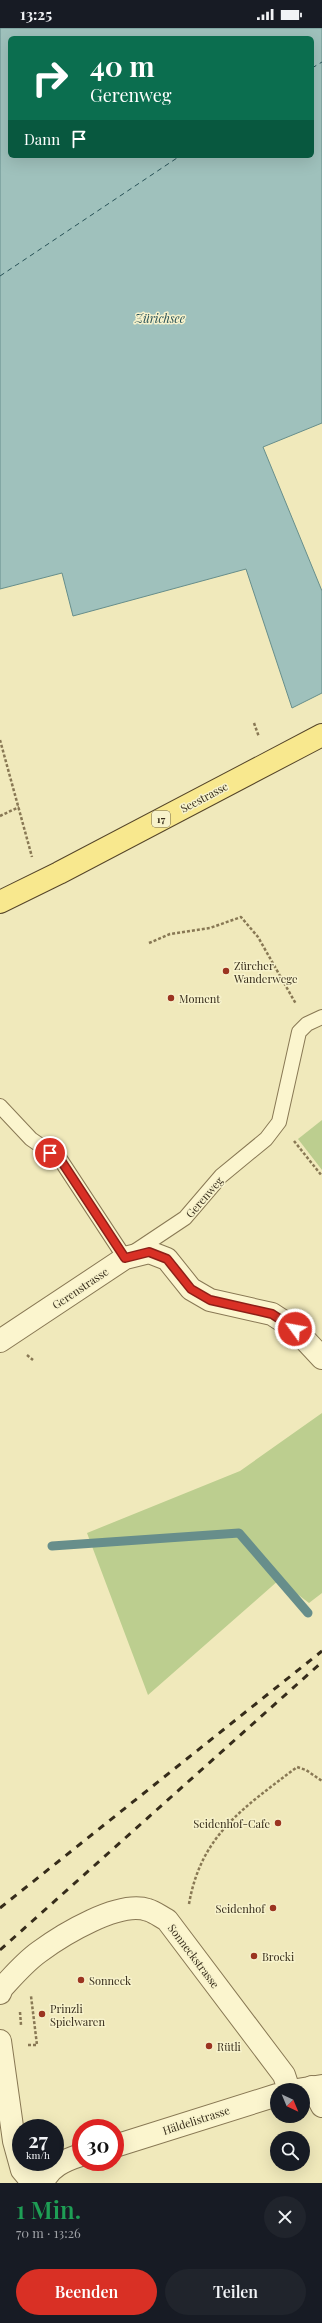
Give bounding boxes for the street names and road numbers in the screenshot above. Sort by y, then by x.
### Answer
street label: Seestrasse [178,778,231,816]
road number: 17 [152,811,170,827]
street label: Gerenweg [182,1173,226,1221]
street label: Gerenstrasse [49,1263,111,1312]
street label: Sonneckstrasse [165,1921,223,1991]
street label: Häldelistrasse [161,2102,232,2138]

